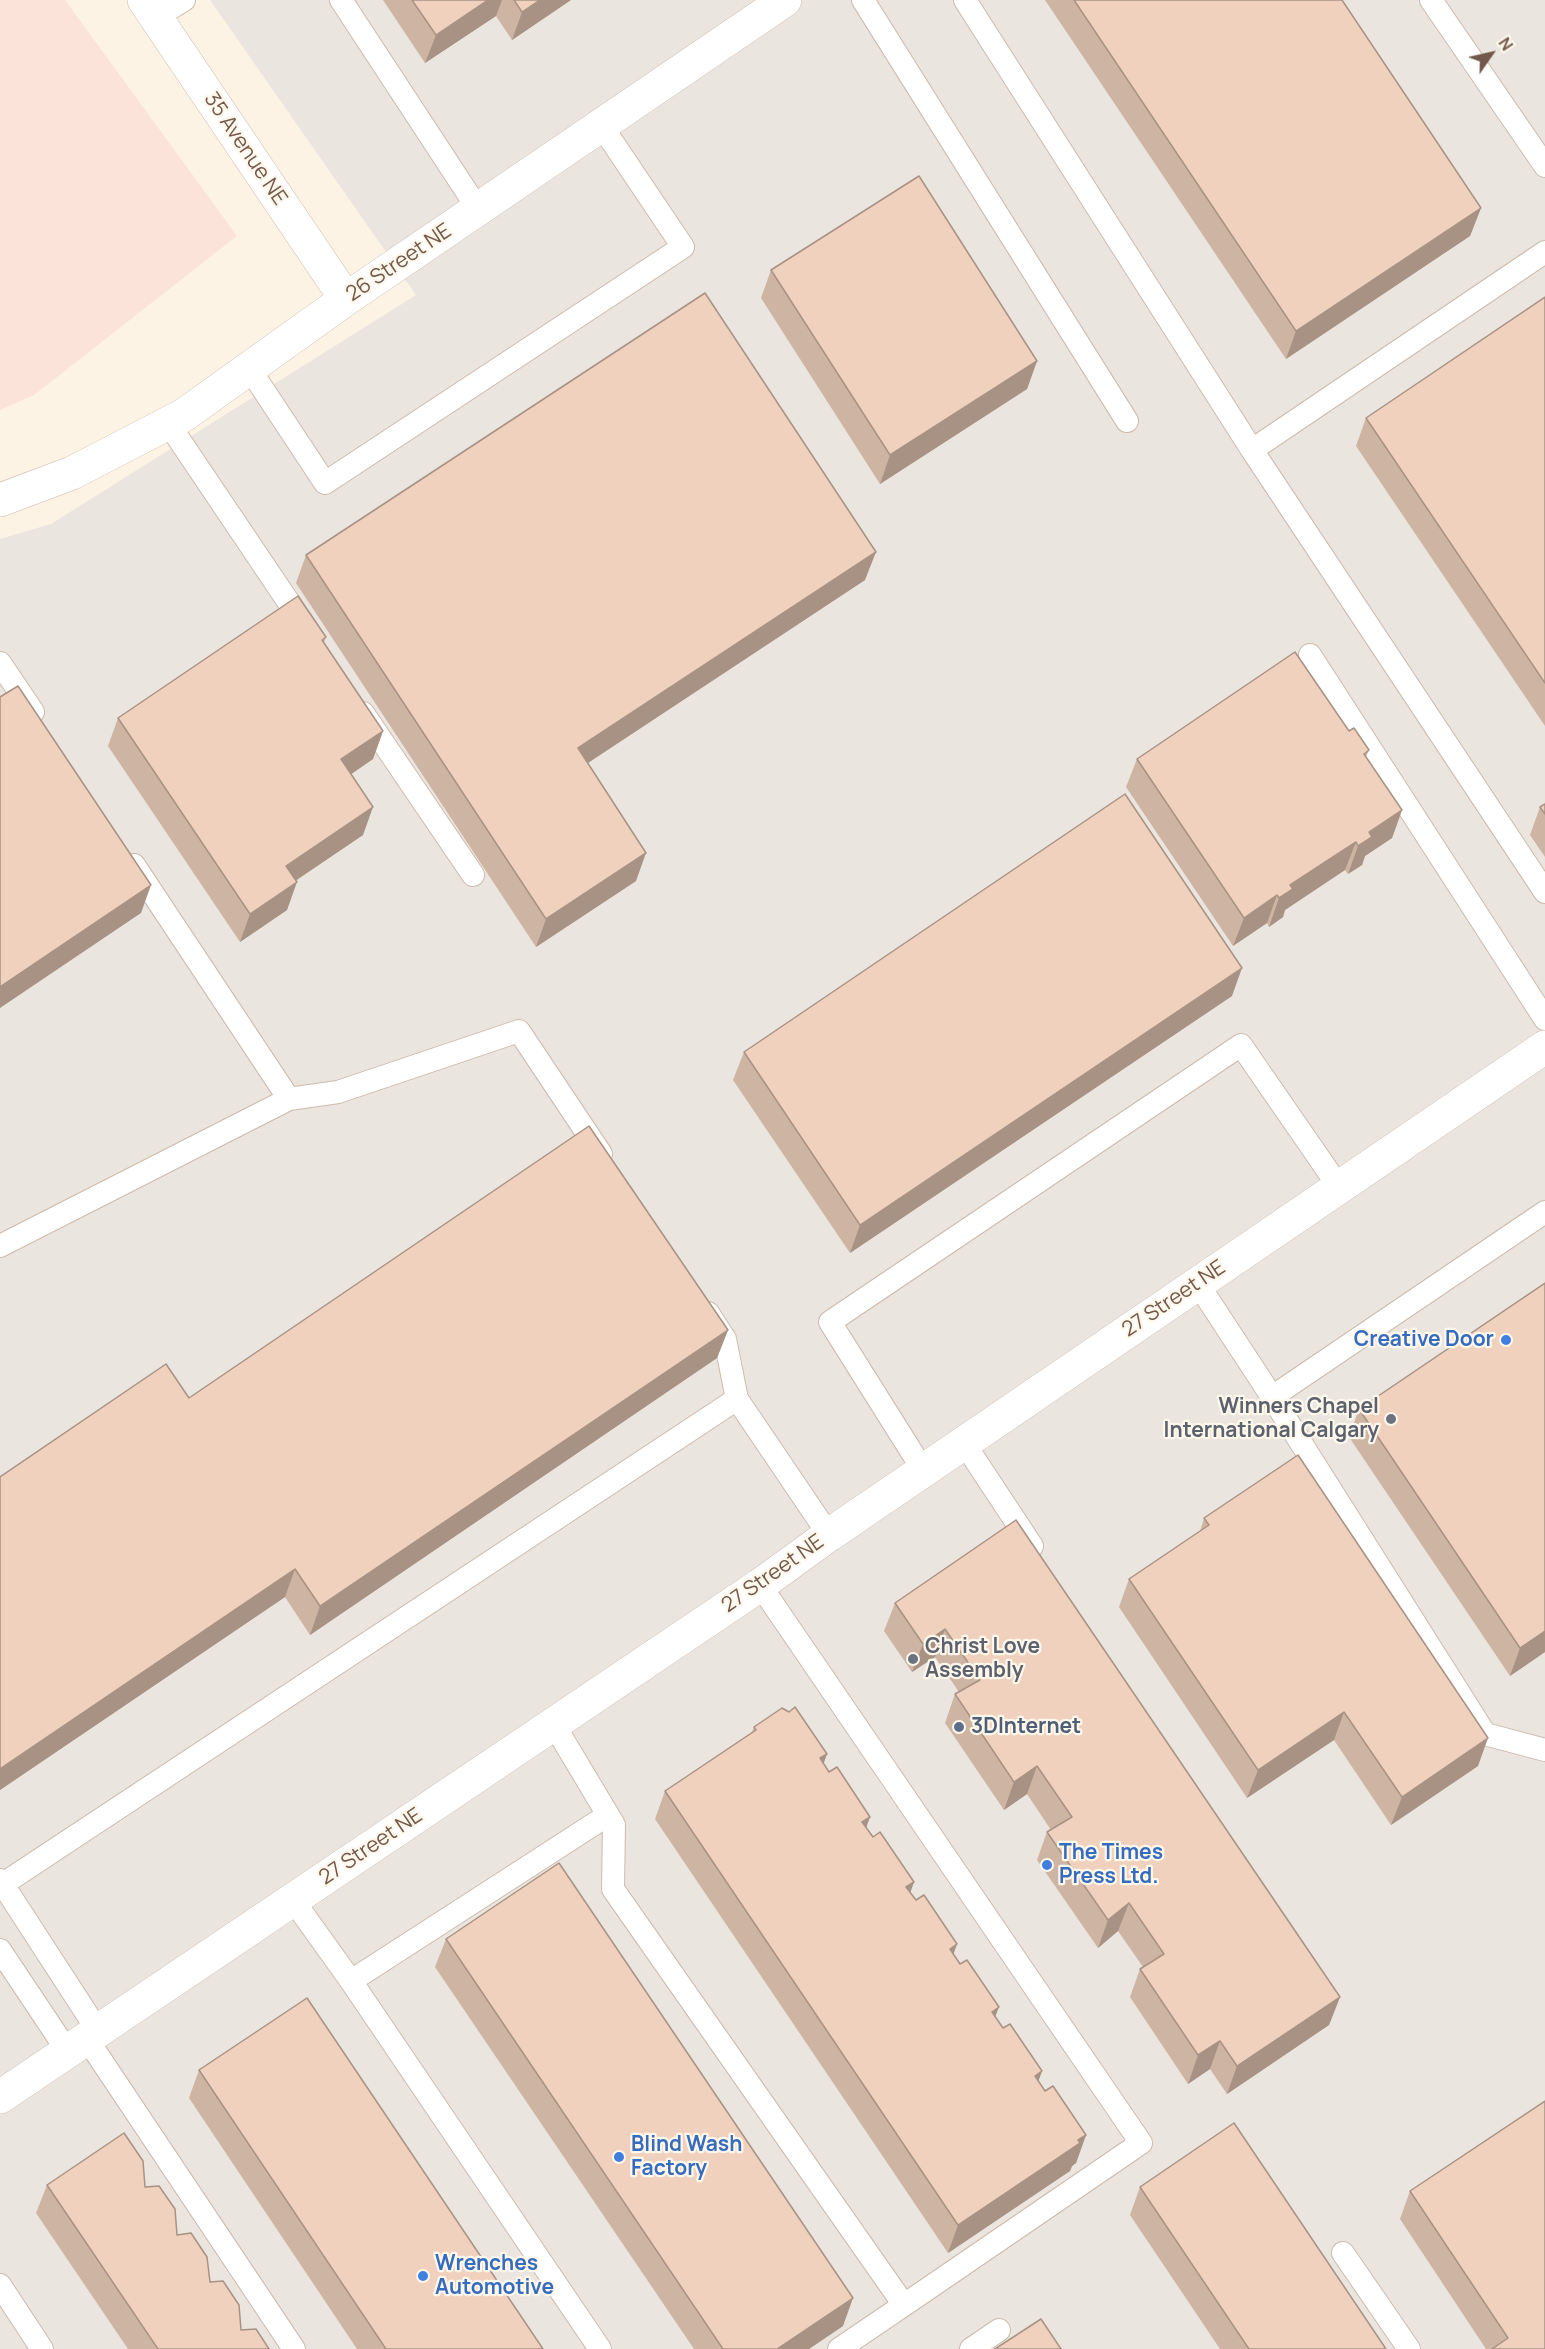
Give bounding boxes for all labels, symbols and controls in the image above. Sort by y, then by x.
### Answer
north arrow [1461,24,1521,84]
text: N [1494,33,1518,55]
street label: 35 Avenue NE [198,88,292,210]
street label: 26 Street NE [342,219,456,307]
street label: 27 Street NE [1118,1255,1230,1343]
place label: Creative Door [1354,1327,1494,1353]
marker: Creative Door [1499,1333,1513,1347]
place label: Winners Chapel International Calgary [1164,1394,1379,1444]
marker: Winners Chapel International Calgary [1384,1412,1398,1426]
street label: 27 Street NE [717,1530,829,1618]
place label: Christ Love Assembly [925,1634,1040,1684]
marker: Christ Love Assembly [906,1652,920,1666]
place label: 3DInternet [971,1714,1081,1740]
marker: 3DInternet [952,1720,966,1734]
street label: 27 Street NE [315,1803,427,1891]
place label: The Times Press Ltd. [1059,1840,1163,1890]
marker: The Times Press Ltd. [1040,1858,1054,1872]
place label: Blind Wash Factory [631,2132,742,2182]
marker: Blind Wash Factory [612,2150,626,2164]
place label: Wrenches Automotive [435,2251,554,2301]
marker: Wrenches Automotive [416,2269,430,2283]

